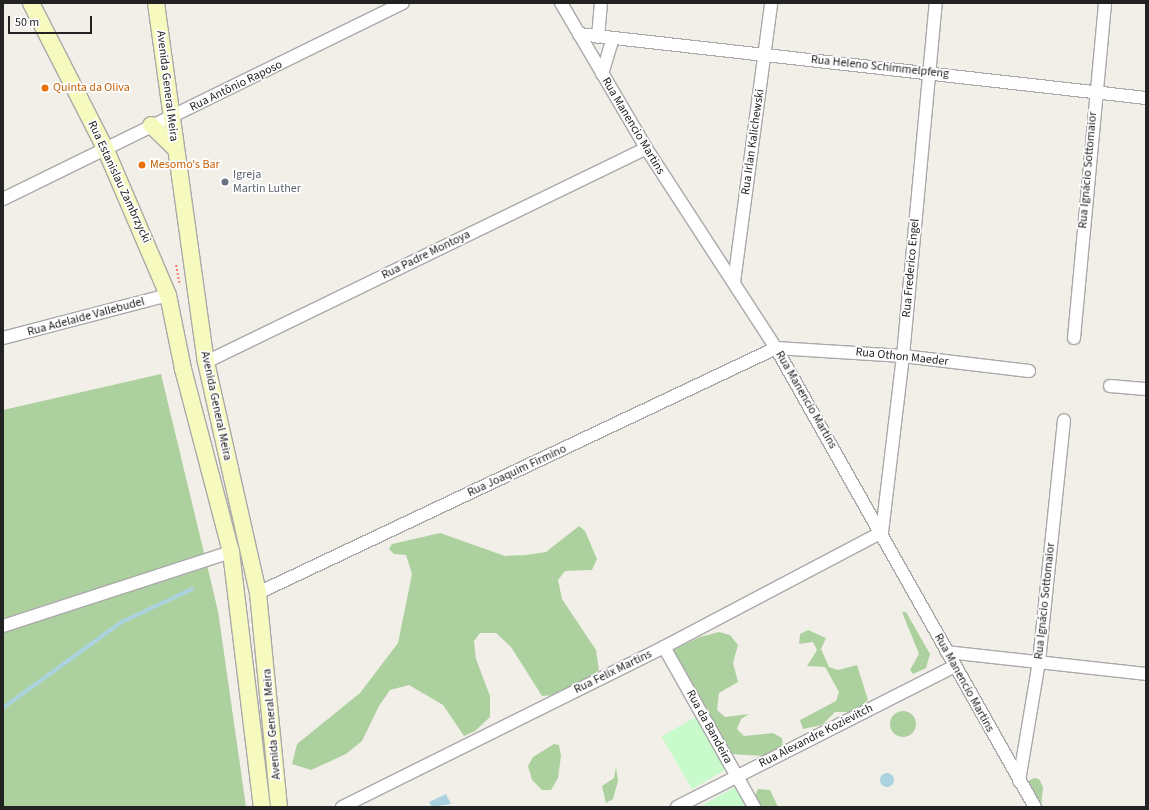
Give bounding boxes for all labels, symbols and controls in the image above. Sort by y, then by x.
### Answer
scale bar [10,8,94,34]
text: 50 m [15,14,39,31]
street label: Avenida General Meira [153,30,181,142]
street label: Rua Heleno Schimmelpfeng [810,53,950,81]
street label: Rua Antônio Raposo [187,57,285,115]
street label: Rua Manencio Martins [598,75,668,177]
place label: Quinta da Oliva [53,81,130,95]
marker: Quinta da Oliva [40,83,50,93]
street label: Rua Irlan Kalichewski [738,88,768,196]
street label: Rua Ignácio Sottomaior [1076,111,1100,229]
street label: Rua Estanislau Zambrzycki [84,119,154,245]
place label: Mesomo's Bar [150,158,220,172]
marker: Mesomo's Bar [137,160,147,170]
place label: Igreja Martin Luther [233,168,301,196]
marker: Igreja Martin Luther [220,177,230,187]
street label: Rua Frederico Engel [900,218,922,318]
street label: Rua Padre Montoya [379,227,473,283]
street label: Rua Adelaide Vallebudel [26,294,146,340]
street label: Rua Othon Maeder [855,345,949,369]
street label: Rua Manencio Martins [772,349,840,451]
street label: Avenida General Meira [197,350,235,462]
street label: Rua Joaquim Firmino [465,442,569,500]
street label: Rua Ignácio Sottomaior [1032,542,1058,660]
street label: Rua Manencio Martins [931,631,997,735]
street label: Rua Felix Martins [572,647,654,697]
street label: Avenida General Meira [260,668,284,780]
street label: Rua da Bandeira [683,688,735,766]
street label: Rua Alexandre Kozievitch [757,701,875,771]

